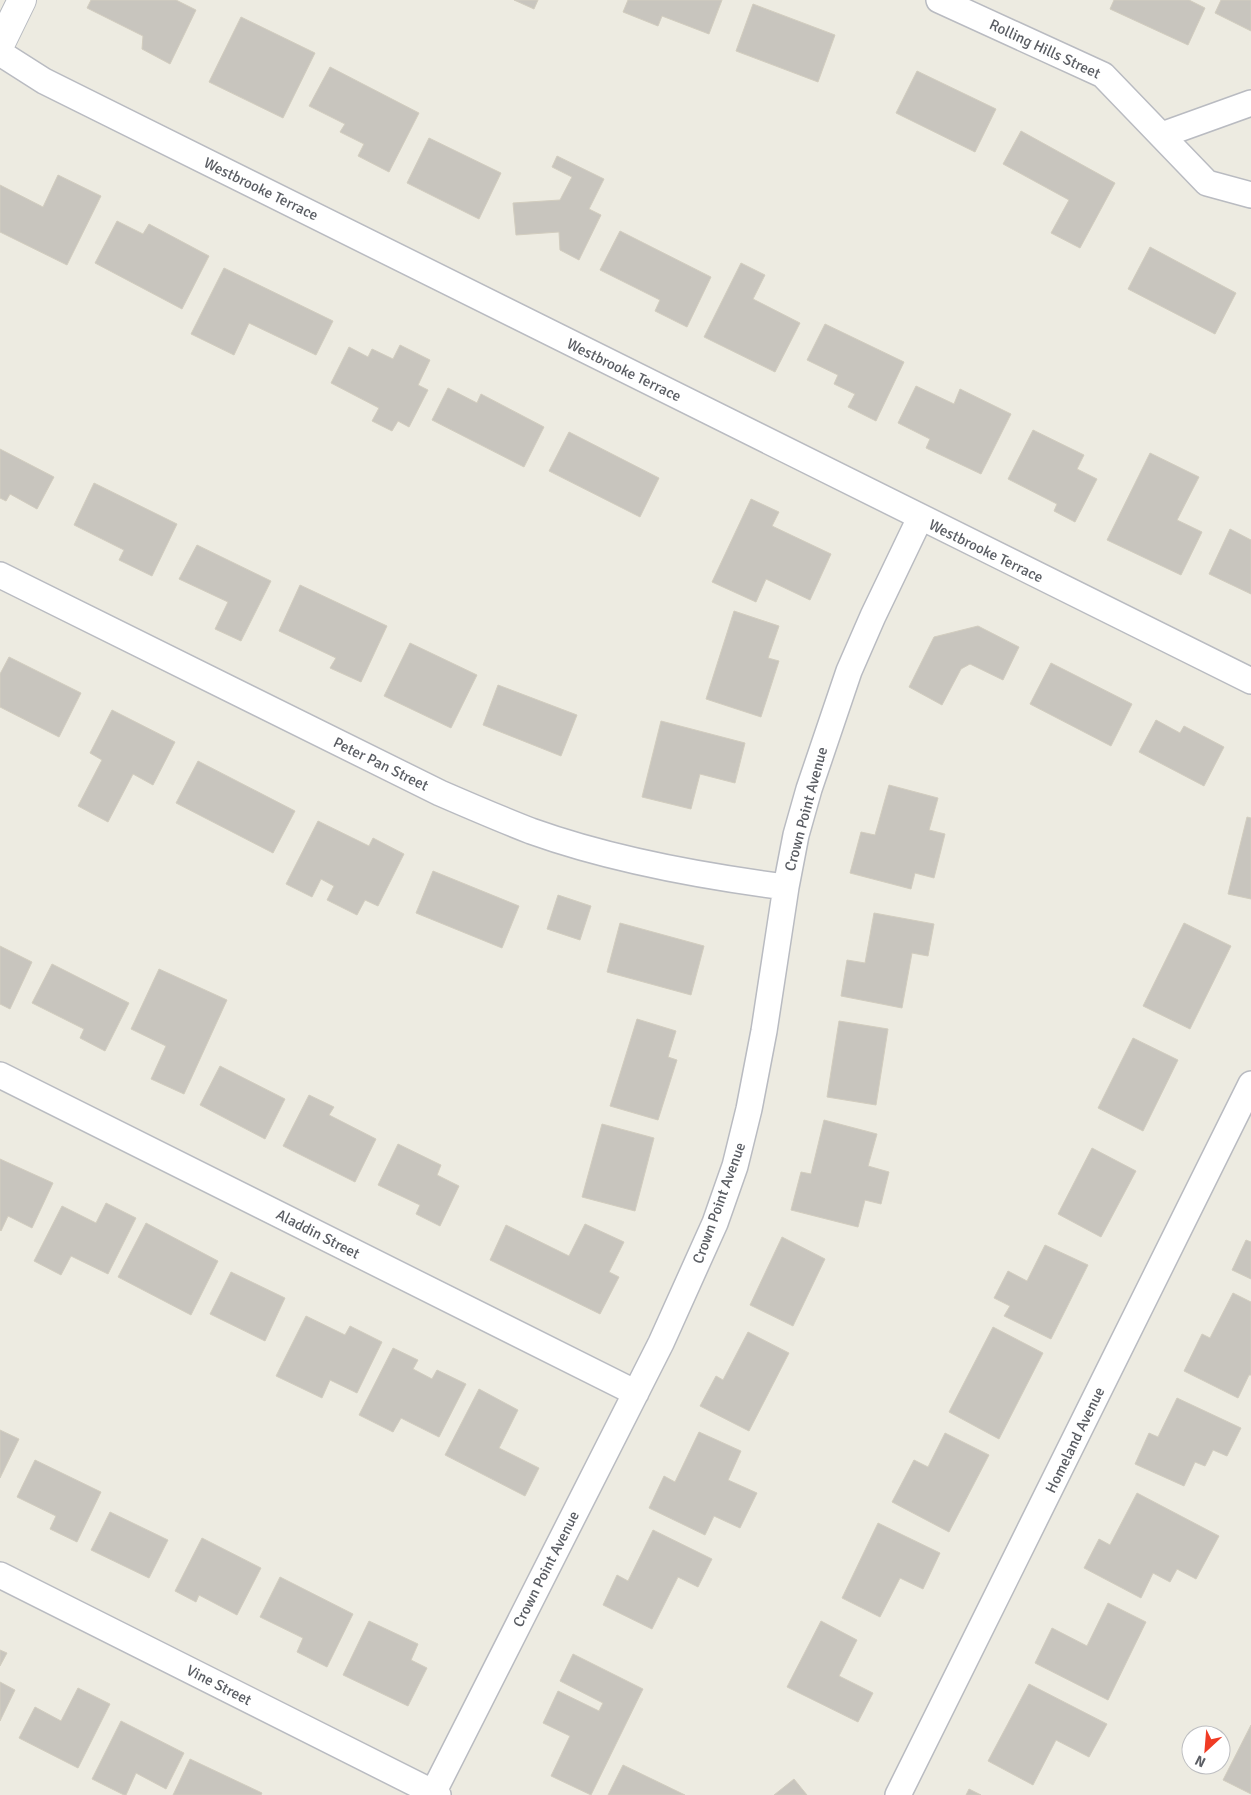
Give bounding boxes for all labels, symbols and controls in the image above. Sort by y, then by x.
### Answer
street label: Rolling Hills Street [987,15,1103,83]
street label: Westbrooke Terrace [201,154,321,224]
street label: Westbrooke Terrace [564,335,684,405]
street label: Westbrooke Terrace [926,516,1046,586]
street label: Peter Pan Street [331,733,431,795]
street label: Crown Point Avenue [781,745,831,873]
street label: Crown Point Avenue [689,1140,749,1266]
street label: Aladdin Street [273,1205,363,1263]
street label: Homeland Avenue [1042,1384,1108,1496]
street label: Crown Point Avenue [509,1508,583,1630]
street label: Vine Street [183,1661,255,1709]
north arrow [1181,1725,1231,1775]
text: N [1192,1751,1209,1771]

